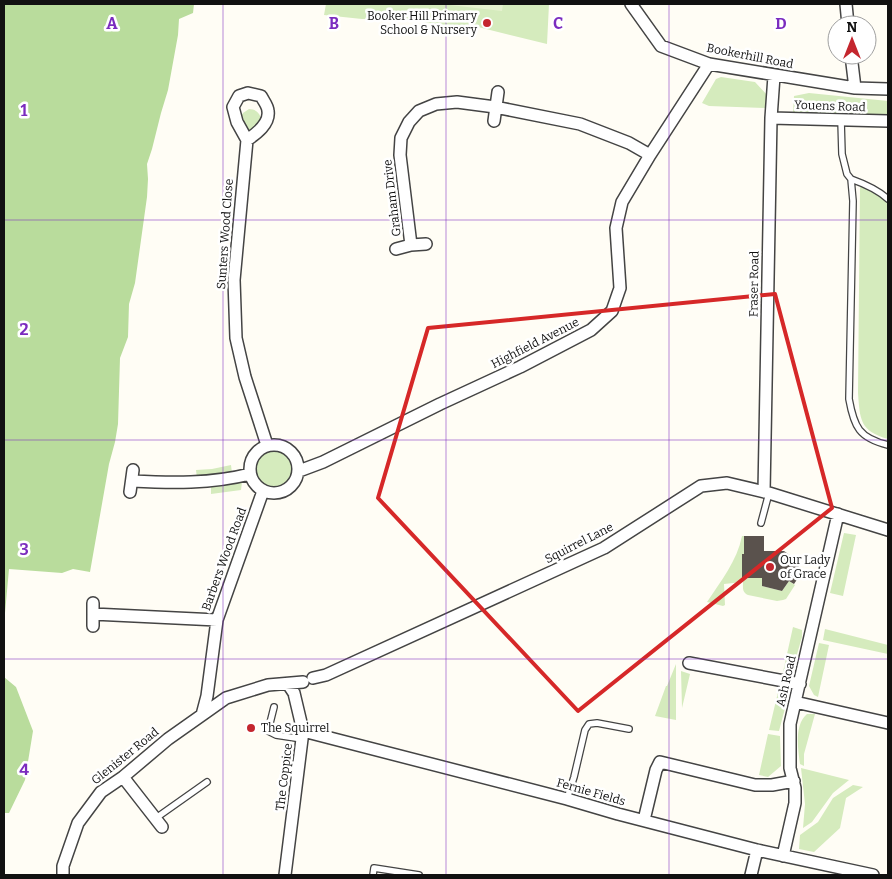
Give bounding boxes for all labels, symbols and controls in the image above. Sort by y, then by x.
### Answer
place label: Booker Hill Primary School & Nursery [367,9,478,37]
text: A [106,14,118,33]
text: B [329,14,339,33]
text: C [553,14,563,33]
text: D [775,14,787,33]
north arrow [827,15,877,65]
marker: Booker Hill Primary School & Nursery [481,17,493,29]
text: N [847,19,858,36]
street label: Bookerhill Road [705,41,795,71]
street label: Youens Road [794,98,866,114]
text: 1 [21,101,28,120]
street label: Graham Drive [380,159,404,237]
street label: Sunters Wood Close [214,178,236,290]
street label: Fraser Road [746,251,762,317]
street label: Highfield Avenue [489,315,581,371]
text: 2 [19,320,29,339]
street label: Barbers Wood Road [199,505,249,613]
street label: Squirrel Lane [543,520,615,566]
text: 3 [19,540,29,559]
place label: Our Lady of Grace [780,553,831,581]
marker: Our Lady of Grace [764,561,776,573]
street label: Ash Road [773,654,799,708]
place label: The Squirrel [261,721,330,735]
marker: The Squirrel [245,722,257,734]
street label: Glenister Road [89,725,161,787]
street label: The Coppice [273,742,295,812]
text: 4 [19,760,29,779]
street label: Fernie Fields [555,775,627,809]

